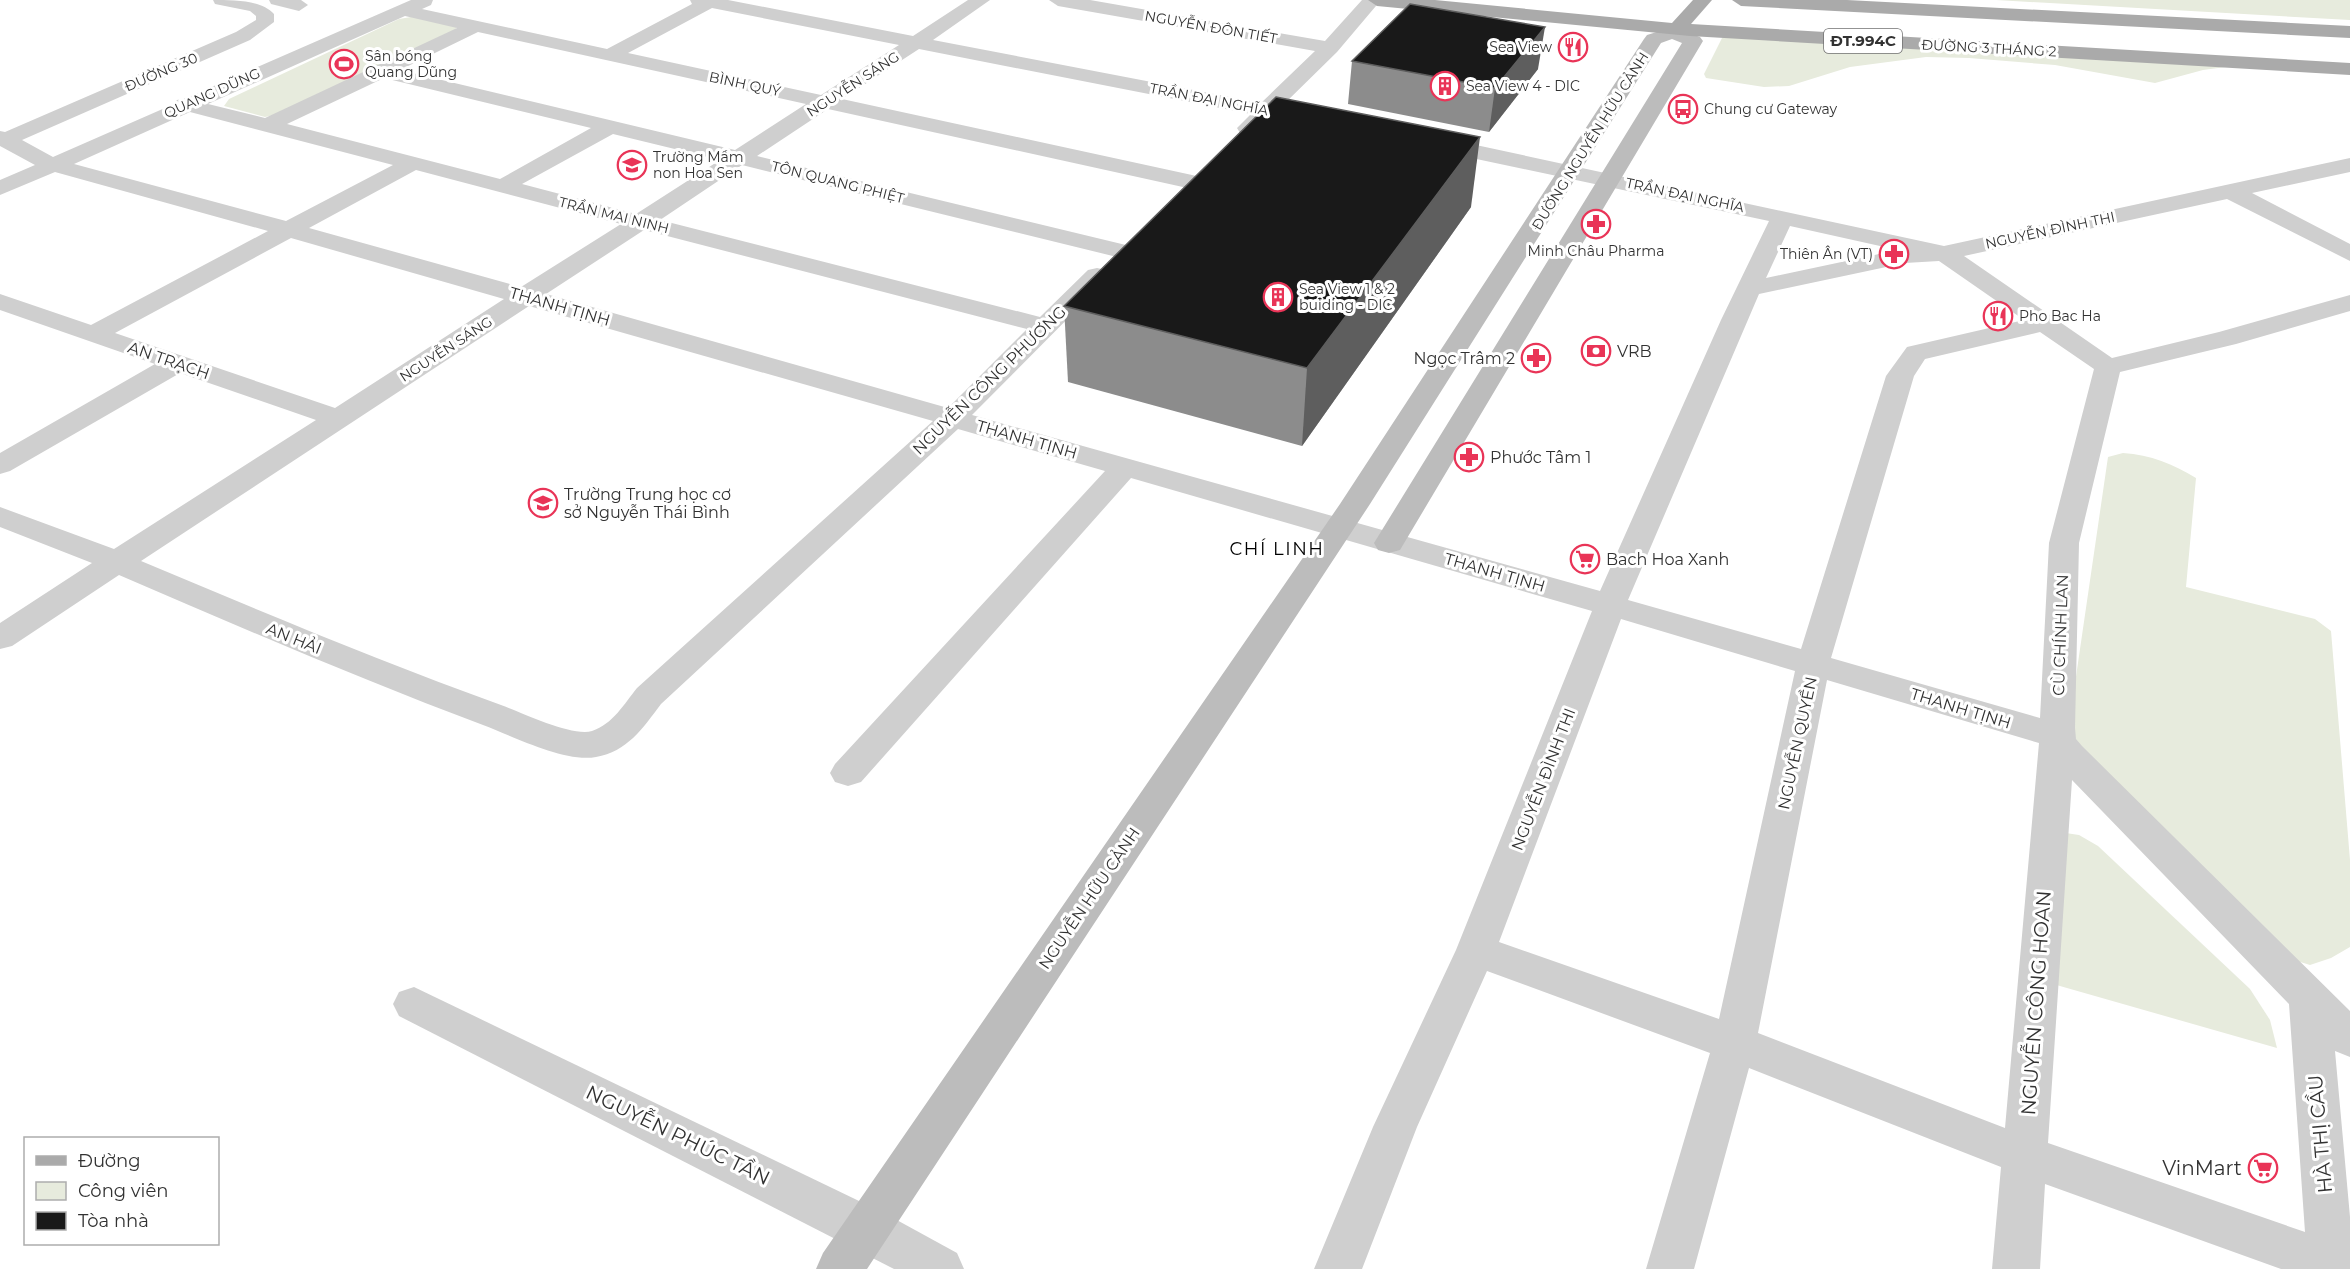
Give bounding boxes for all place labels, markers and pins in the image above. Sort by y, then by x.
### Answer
restaurant icon: Sea View [1557,31,1589,63]
place label: Sea View [1489,38,1553,56]
place label: Sân bóng Quang Dũng [365,47,457,81]
sports icon: Sân bóng Quang Dũng [328,48,360,80]
building icon: Sea View 4 - DIC [1429,70,1461,102]
place label: Sea View 4 - DIC [1466,77,1580,95]
bus stop icon: Chung cư Gateway [1667,93,1699,125]
place label: Chung cư Gateway [1704,100,1837,118]
place label: Trường Mầm non Hoa Sen [653,148,744,182]
school or university icon: Trường Mầm non Hoa Sen [616,149,648,181]
pharmacy icon: Minh Châu Pharma [1580,208,1612,240]
pharmacy icon: Thiên Ân (VT) [1878,238,1910,270]
place label: Minh Châu Pharma [1528,242,1664,260]
place label: Thiên Ân (VT) [1780,245,1873,263]
place label: Sea View 1 & 2 buiding - DIC [1299,280,1395,314]
building icon: Sea View 1 & 2 buiding - DIC [1262,281,1294,313]
restaurant icon: Pho Bac Ha [1982,300,2014,332]
place label: Pho Bac Ha [2019,307,2101,325]
bank icon: VRB [1580,335,1612,367]
pharmacy icon: Ngọc Trâm 2 [1520,342,1552,374]
place label: VRB [1617,342,1652,361]
place label: Ngọc Trâm 2 [1413,349,1515,368]
pharmacy icon: Phước Tâm 1 [1453,441,1485,473]
place label: Phước Tâm 1 [1490,448,1591,467]
place label: Trường Trung học cơ sở Nguyễn Thái Bình [564,485,731,522]
school or university icon: Trường Trung học cơ sở Nguyễn Thái Bình [527,487,559,519]
supermarket icon: Bach Hoa Xanh [1569,543,1601,575]
place label: Bach Hoa Xanh [1606,550,1729,569]
supermarket icon: VinMart [2247,1152,2279,1184]
place label: VinMart [2162,1156,2242,1180]

